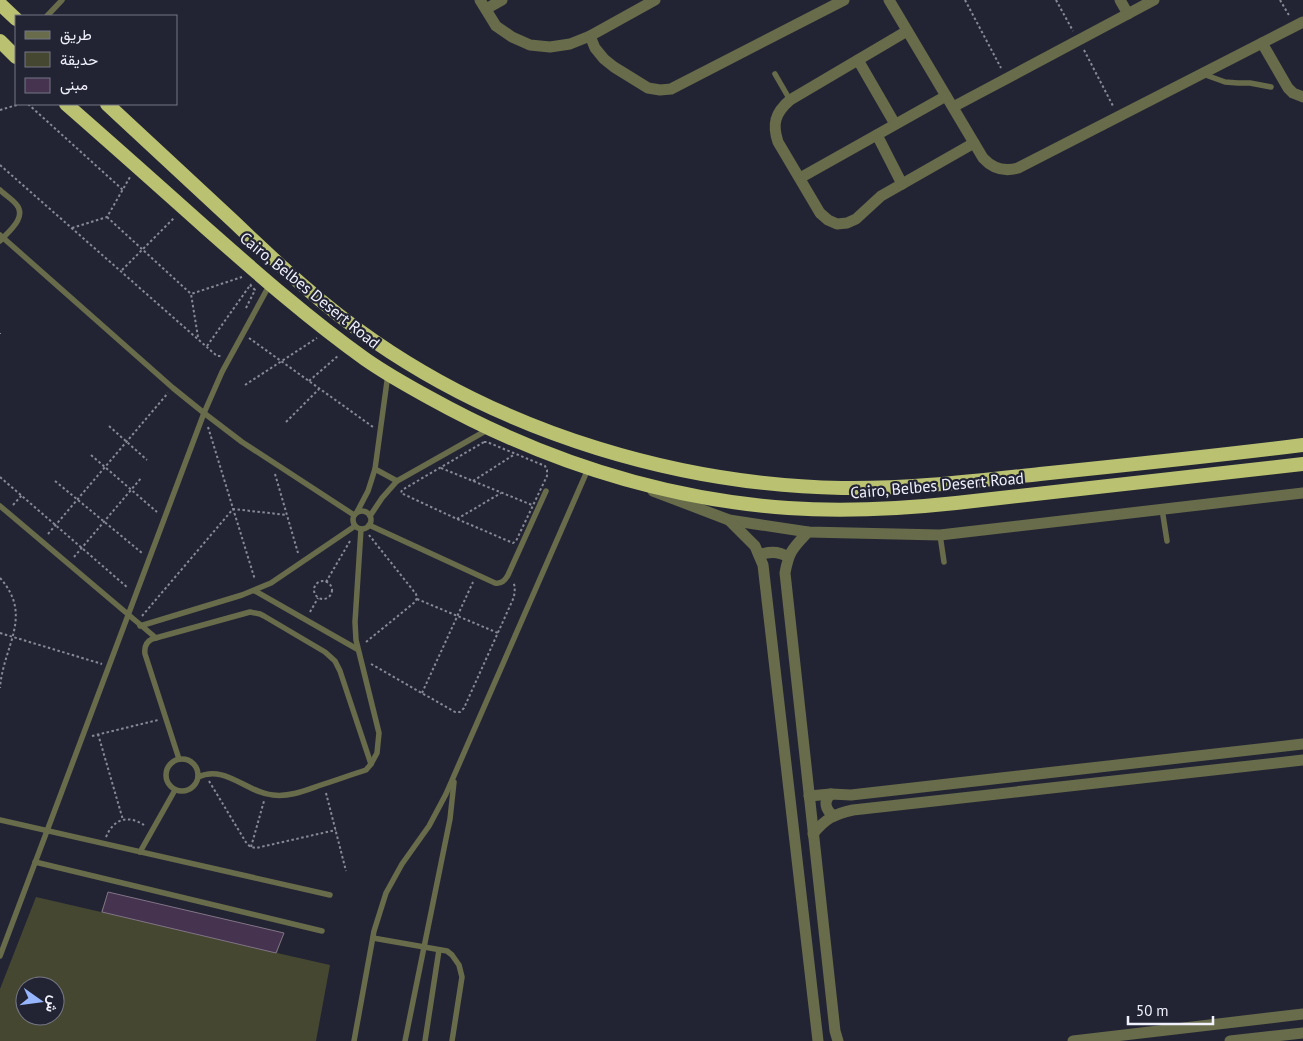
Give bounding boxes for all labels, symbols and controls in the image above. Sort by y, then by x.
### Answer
legend [15,15,178,105]
text: طريق [60,25,92,45]
text: حديقة [60,50,98,69]
text: مبنى [60,75,88,95]
street label: Cairo, Belbes Desert Road [236,227,384,353]
street label: Cairo, Belbes Desert Road [849,467,1025,503]
north arrow [15,976,65,1026]
text: ش [42,994,63,1015]
scale bar [1128,994,1213,1026]
text: 50 m [1136,1001,1169,1020]

